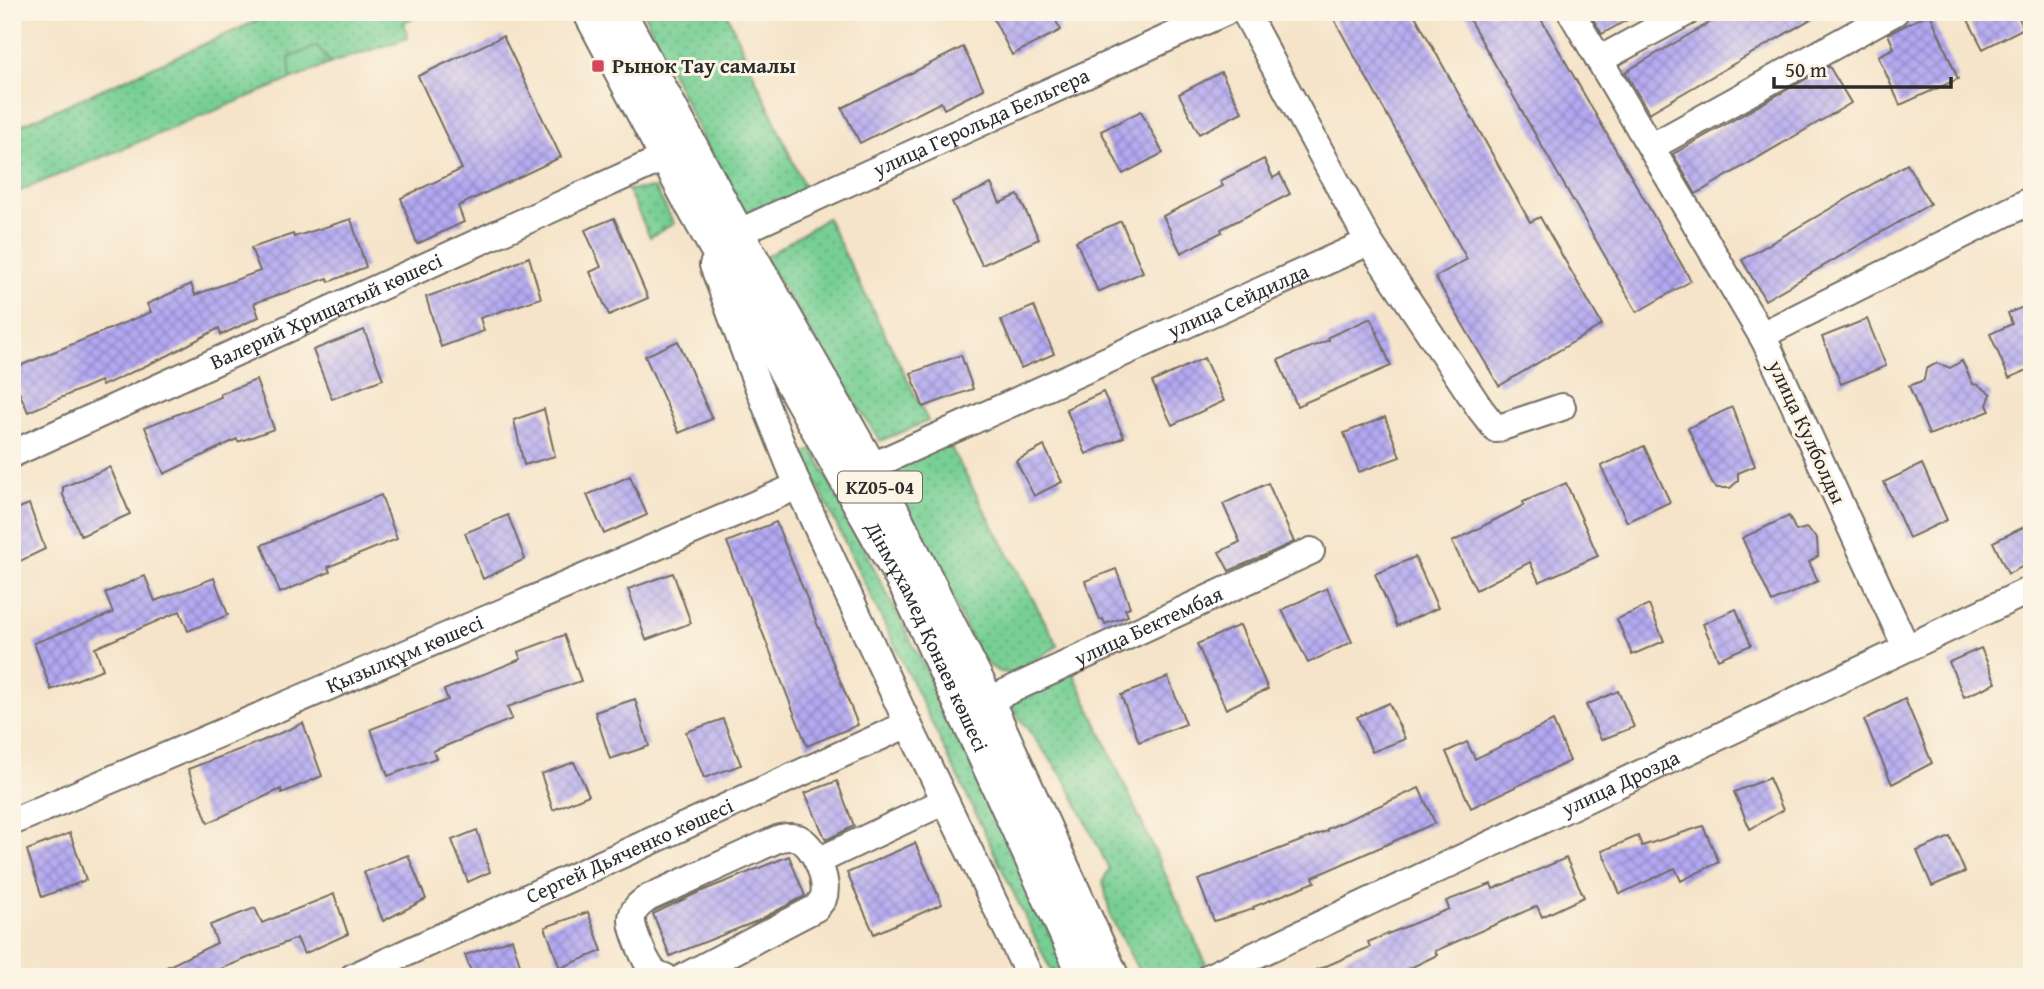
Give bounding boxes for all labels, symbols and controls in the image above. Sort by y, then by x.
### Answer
scale bar [1774,46,1951,90]
place label: Рынок Тау самалы [612,50,796,81]
text: 50 m [1785,54,1827,85]
marker: Рынок Тау самалы [590,58,606,74]
street label: улица Герольда Бельгера [867,60,1094,185]
street label: Валерий Хрищатый көшесі [205,245,447,377]
street label: улица Сейдилда [1162,255,1314,346]
street label: улица Кулболды [1760,354,1855,509]
road number: KZ05-04 [838,472,922,502]
street label: Дінмұхамед Қонаев көшесі [857,515,997,757]
street label: улица Бектембая [1068,578,1228,674]
street label: Қызылқұм көшесі [321,606,488,701]
street label: улица Дрозда [1555,741,1685,824]
street label: Сергей Дьяченко көшесі [521,790,738,911]

